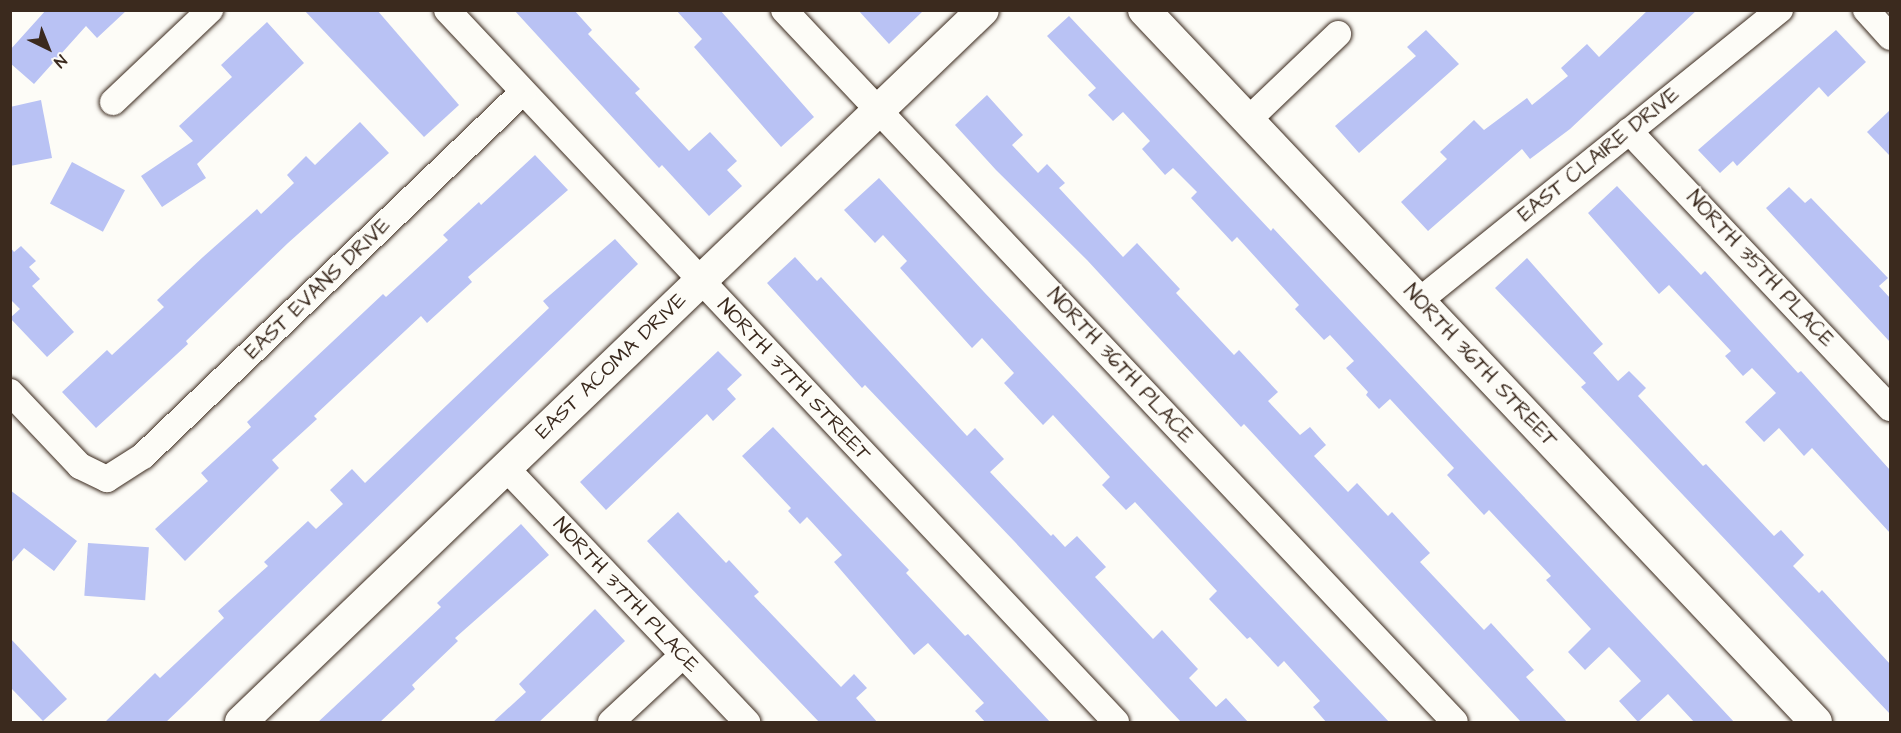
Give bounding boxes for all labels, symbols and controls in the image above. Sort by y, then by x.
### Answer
north arrow [18,18,78,78]
text: N [49,50,71,73]
street label: EAST CLAIRE DRIVE [1513,82,1685,228]
street label: NORTH 35TH PLACE [1681,185,1839,353]
street label: EAST EVANS DRIVE [240,213,396,365]
street label: NORTH 36TH STREET [1398,279,1562,453]
street label: NORTH 36TH PLACE [1042,283,1198,449]
street label: EAST ACOMA DRIVE [530,288,692,444]
street label: NORTH 37TH STREET [712,293,876,467]
street label: NORTH 37TH PLACE [548,512,704,678]

